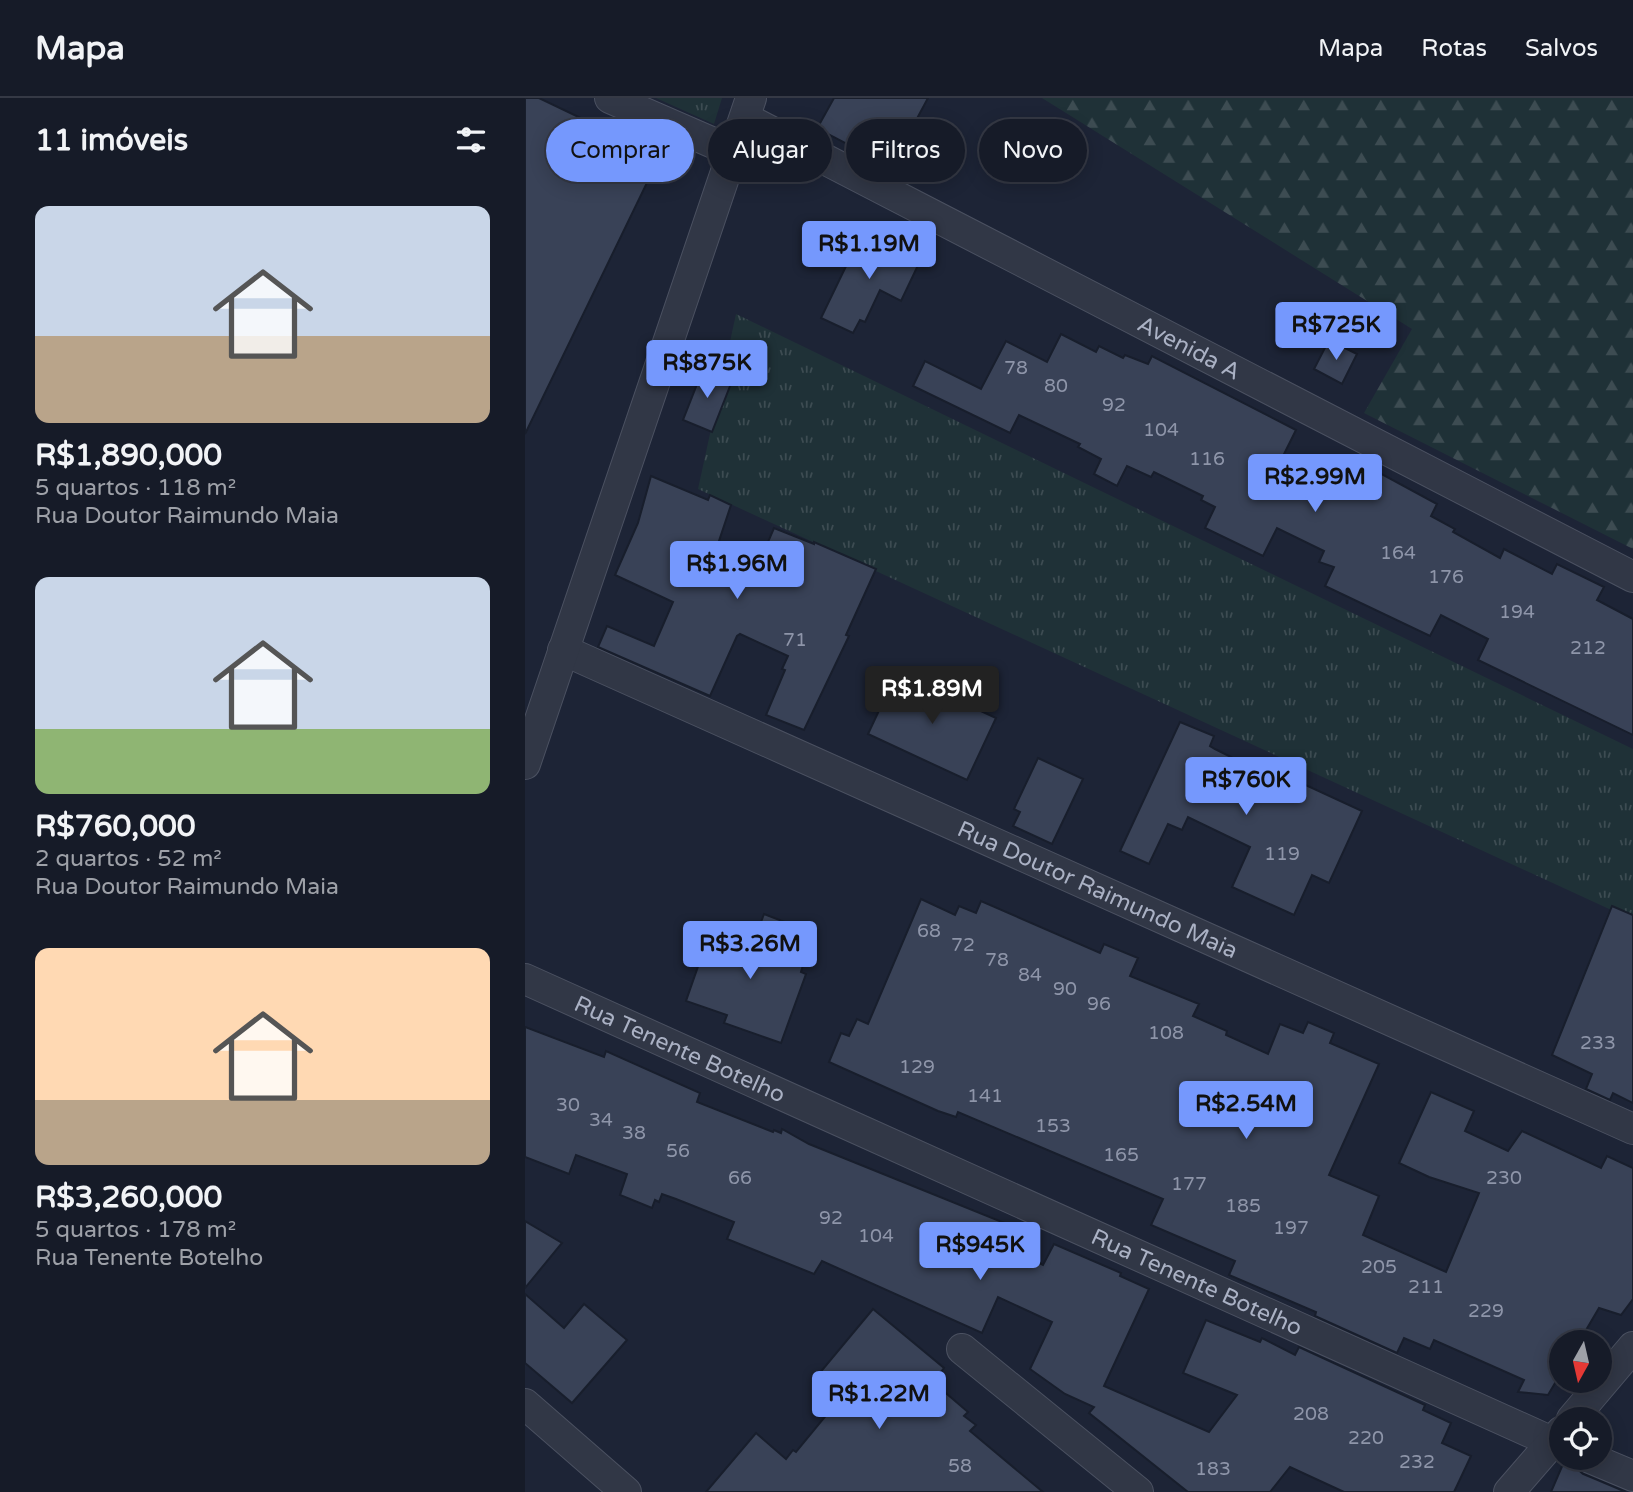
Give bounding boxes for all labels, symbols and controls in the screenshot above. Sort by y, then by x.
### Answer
text: Mapa [35,29,125,68]
text: Mapa [1318,34,1383,63]
text: Rotas [1421,34,1487,63]
text: Salvos [1525,34,1598,63]
chip: Comprar [546,119,694,182]
chip: Alugar [708,119,832,182]
chip: Filtros [846,119,965,182]
chip: Novo [979,119,1087,182]
icon: filters [452,121,490,159]
text: 11 imóveis [35,122,188,159]
pin: R$1.19M [804,222,934,281]
text: R$1.19M [818,230,920,258]
icon: home [200,251,326,377]
pin: R$725K [1279,302,1393,362]
street label: Avenida A [1133,310,1245,387]
text: R$725K [1291,311,1381,339]
pin: R$875K [650,341,764,400]
text: R$875K [662,349,752,377]
house number: 78 [1004,357,1028,379]
house number: 80 [1044,375,1068,397]
house number: 92 [1102,394,1126,416]
house number: 104 [1143,419,1179,441]
text: R$1,890,000 [35,437,222,474]
house number: 116 [1189,448,1225,470]
pin: R$2.99M [1250,454,1380,514]
text: R$2.99M [1264,463,1366,491]
text: 5 quartos · 118 m² [35,474,236,502]
text: Rua Doutor Raimundo Maia [35,502,339,530]
pin: R$1.96M [672,542,802,601]
house number: 164 [1380,542,1416,564]
text: R$1.96M [686,550,788,578]
house number: 176 [1428,566,1464,588]
house number: 194 [1499,601,1535,623]
icon: home [200,622,326,748]
house number: 71 [783,629,807,651]
house number: 212 [1570,637,1606,659]
pin: R$1.89M [867,666,997,726]
text: R$1.89M [881,675,983,703]
pin: R$760K [1189,758,1303,817]
text: R$760K [1201,766,1291,794]
text: R$760,000 [35,808,196,845]
street label: Rua Doutor Raimundo Maia [953,815,1242,965]
house number: 119 [1264,843,1300,865]
text: 2 quartos · 52 m² [35,845,222,873]
text: Rua Doutor Raimundo Maia [35,873,339,901]
house number: 68 [917,920,941,942]
pin: R$3.26M [685,922,815,981]
text: R$3.26M [699,930,801,958]
house number: 72 [951,934,975,956]
house number: 78 [985,949,1009,971]
house number: 84 [1018,964,1042,986]
house number: 90 [1053,978,1077,1000]
street label: Rua Tenente Botelho [570,990,789,1109]
icon: home [200,993,326,1119]
house number: 96 [1087,993,1111,1015]
house number: 108 [1148,1022,1184,1044]
house number: 233 [1580,1032,1616,1054]
house number: 129 [899,1056,935,1078]
pin: R$2.54M [1181,1082,1311,1141]
house number: 141 [967,1085,1003,1107]
text: R$2.54M [1195,1090,1297,1118]
house number: 30 [556,1094,580,1116]
house number: 34 [589,1109,613,1131]
house number: 153 [1035,1115,1071,1137]
house number: 38 [622,1122,646,1144]
house number: 56 [666,1140,690,1162]
house number: 165 [1103,1144,1139,1166]
house number: 66 [728,1167,752,1189]
house number: 230 [1486,1167,1522,1189]
house number: 177 [1171,1173,1207,1195]
text: R$3,260,000 [35,1179,222,1216]
house number: 185 [1225,1195,1261,1217]
house number: 92 [819,1207,843,1229]
text: 5 quartos · 178 m² [35,1216,236,1244]
house number: 197 [1273,1217,1309,1239]
pin: R$945K [923,1222,1037,1282]
street label: Rua Tenente Botelho [1087,1223,1306,1342]
house number: 104 [858,1225,894,1247]
text: R$945K [935,1231,1025,1259]
text: Rua Tenente Botelho [35,1244,263,1272]
house number: 205 [1361,1256,1397,1278]
house number: 211 [1408,1276,1444,1298]
house number: 229 [1468,1300,1504,1322]
north arrow [1549,1330,1612,1393]
map controls [1549,1330,1612,1470]
pin: R$1.22M [814,1372,944,1431]
text: R$1.22M [828,1380,930,1408]
house number: 208 [1293,1403,1329,1425]
button: locate [1549,1407,1612,1470]
house number: 220 [1348,1427,1384,1449]
house number: 232 [1399,1451,1435,1473]
house number: 58 [948,1455,972,1477]
house number: 183 [1195,1458,1231,1480]

